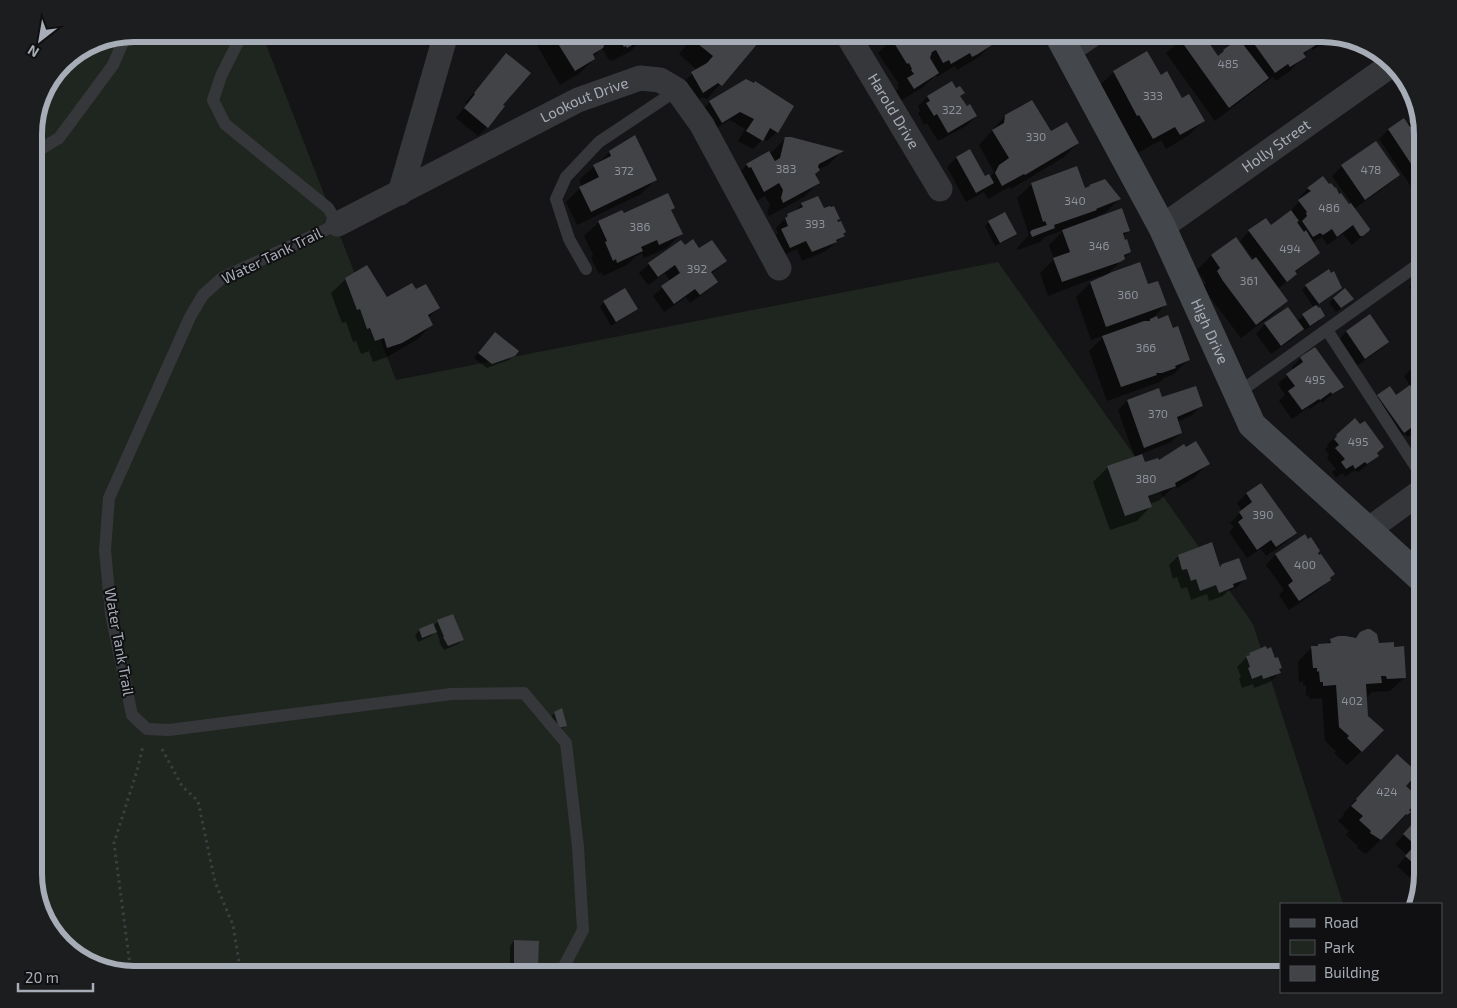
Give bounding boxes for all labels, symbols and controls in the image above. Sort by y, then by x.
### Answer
north arrow [15,15,65,65]
text: N [24,42,42,61]
house number: 485 [1217,56,1239,70]
street label: Harold Drive [865,70,924,152]
street label: Lookout Drive [537,73,630,126]
house number: 333 [1143,88,1163,102]
house number: 322 [942,102,962,116]
street label: Holly Street [1238,115,1314,176]
house number: 330 [1026,129,1046,143]
house number: 383 [776,161,796,175]
house number: 478 [1361,162,1381,176]
house number: 372 [614,163,634,177]
house number: 340 [1064,193,1086,207]
house number: 486 [1318,200,1340,214]
house number: 393 [805,216,825,230]
house number: 386 [630,219,651,233]
street label: Water Tank Trail [219,223,325,287]
house number: 346 [1089,238,1110,252]
house number: 494 [1279,241,1301,255]
house number: 392 [687,261,707,275]
house number: 361 [1240,273,1258,287]
house number: 360 [1118,287,1138,301]
street label: High Drive [1188,296,1233,367]
house number: 366 [1136,340,1156,354]
house number: 495 [1305,372,1325,386]
house number: 370 [1148,406,1168,420]
house number: 495 [1348,434,1368,448]
house number: 380 [1135,471,1157,485]
house number: 390 [1253,507,1273,521]
house number: 400 [1294,557,1316,571]
street label: Water Tank Trail [102,586,138,698]
house number: 402 [1341,693,1363,707]
house number: 424 [1376,784,1398,798]
legend [1280,903,1442,993]
text: Road [1324,913,1359,931]
text: Park [1324,938,1355,956]
scale bar [18,960,92,992]
text: Building [1324,963,1380,981]
text: 20 m [25,968,59,986]

